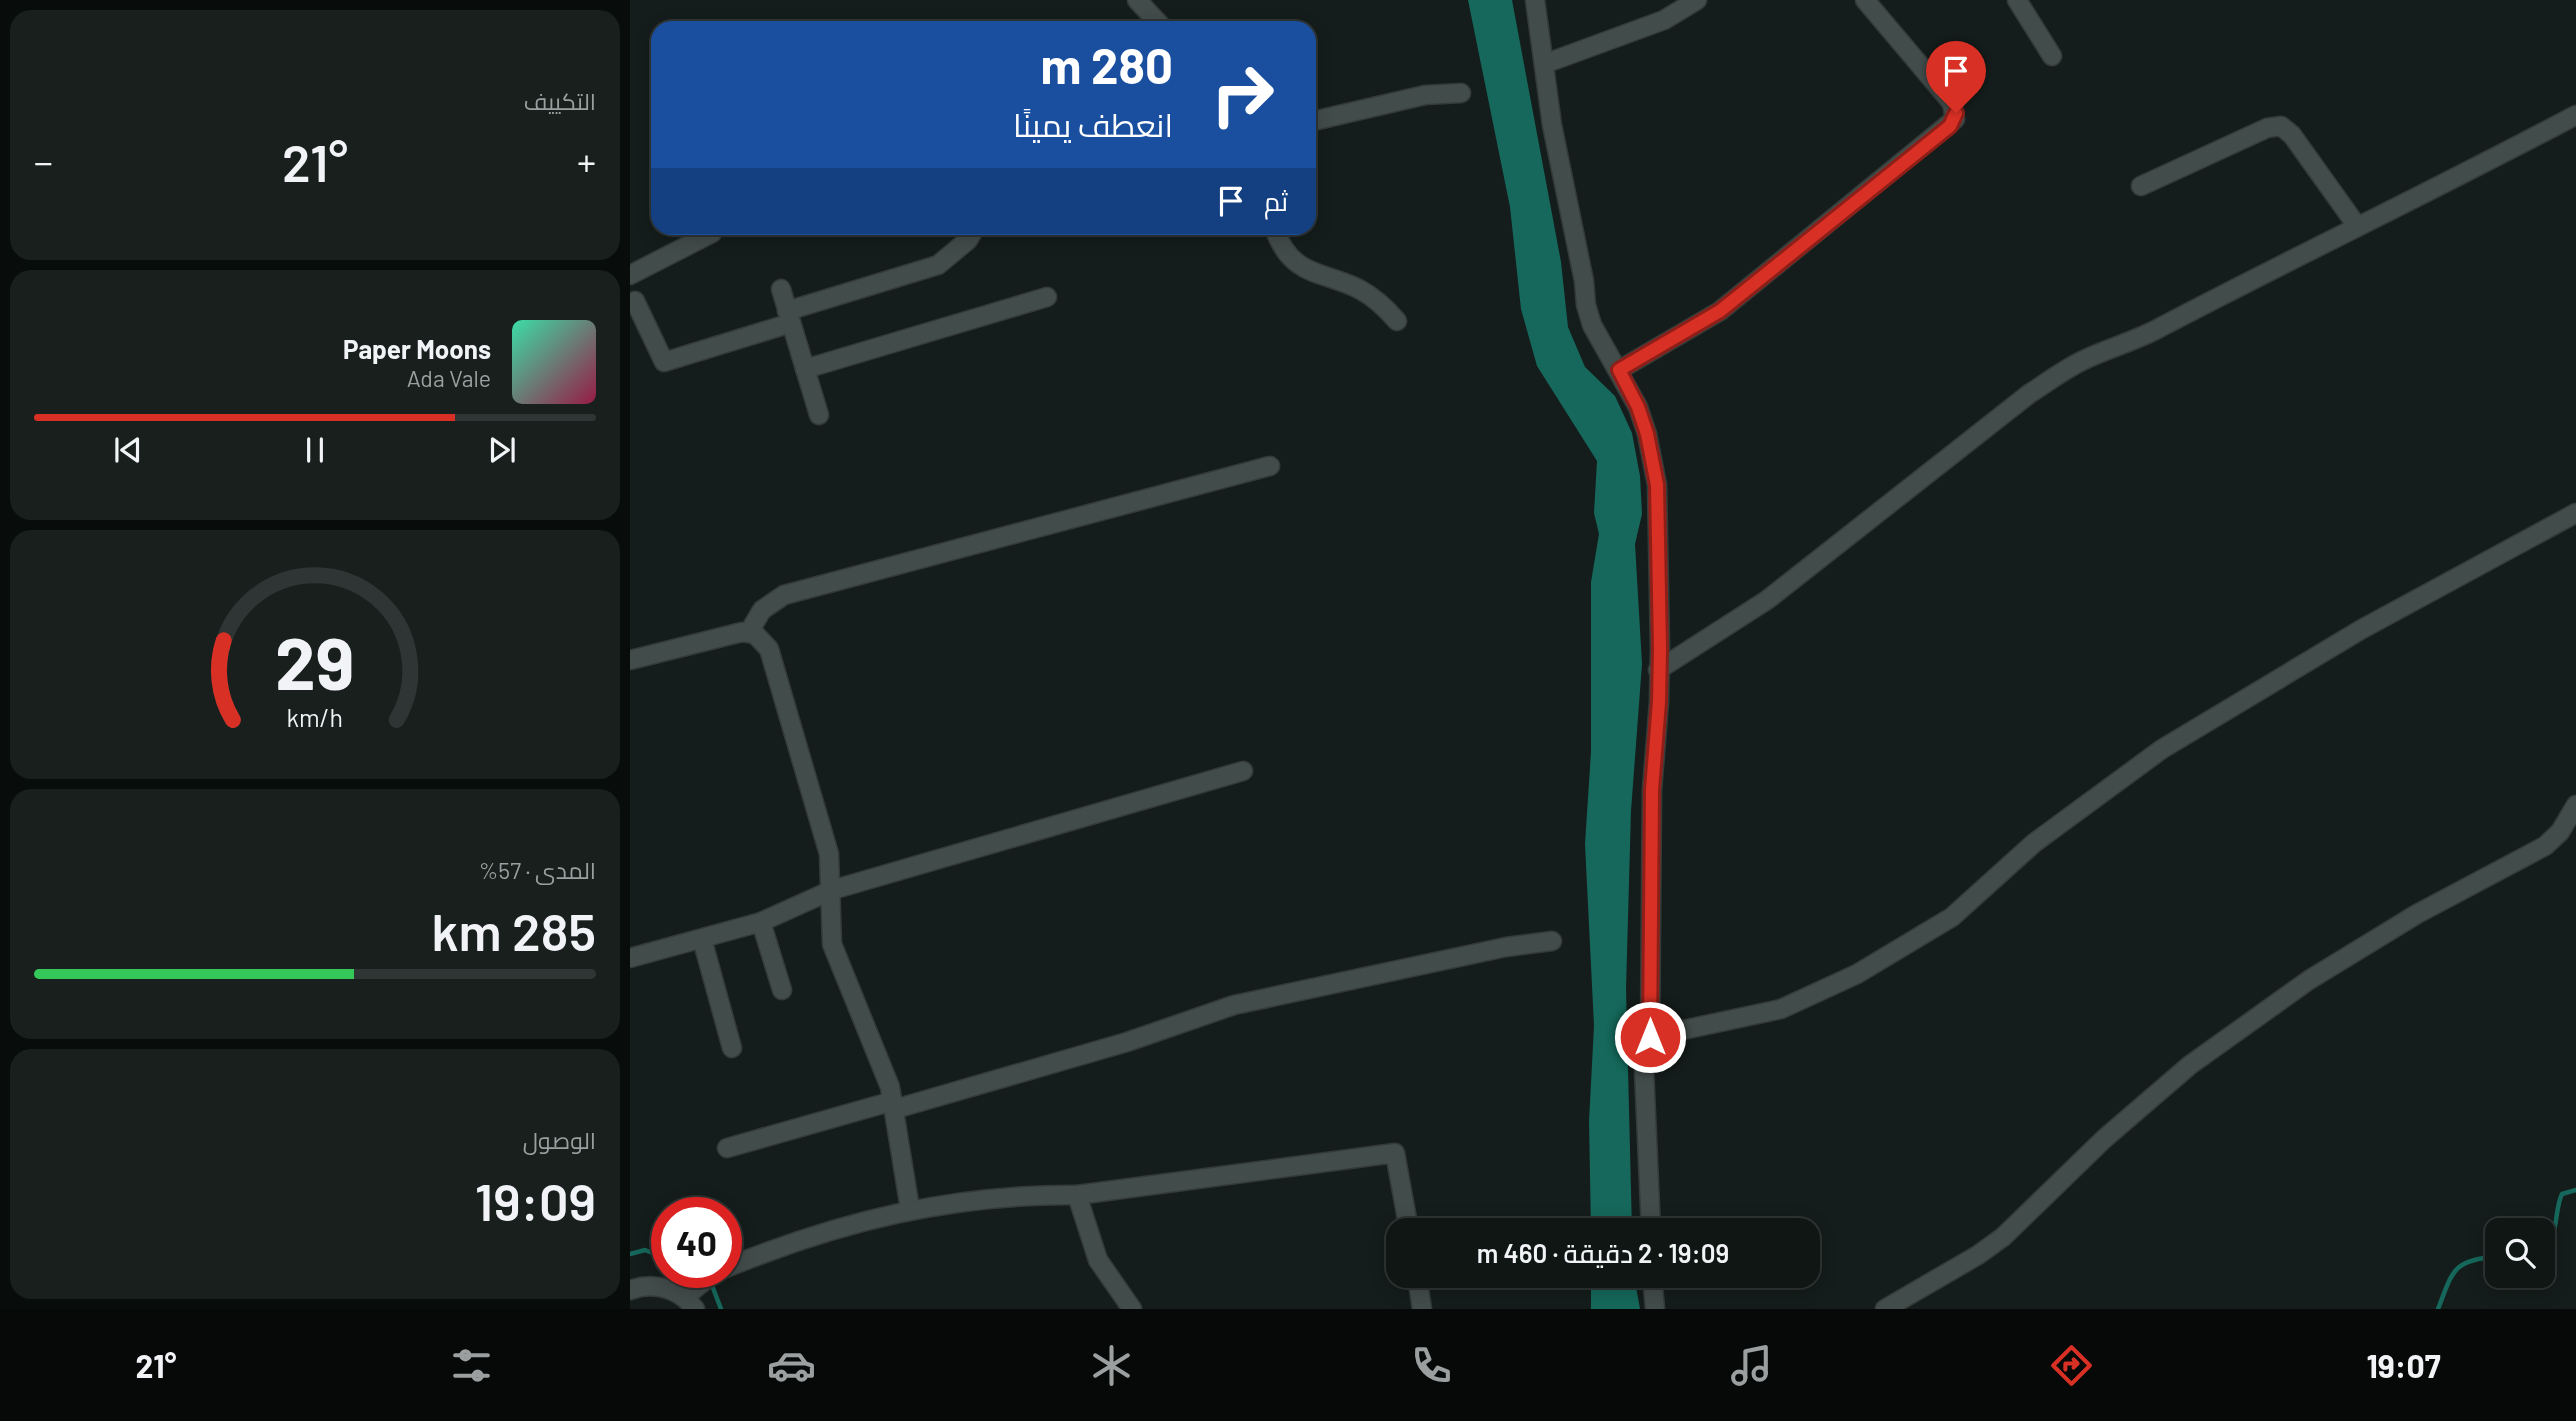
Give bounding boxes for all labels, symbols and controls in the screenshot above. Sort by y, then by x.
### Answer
text: 280 m [1040,35,1173,94]
pin [1926,41,1986,113]
icon: right [1197,49,1288,140]
icon: arrive [1937,52,1975,90]
text: التكييف [524,87,596,115]
text: انعطف يمينًا [1013,105,1173,143]
text: 21° [282,130,348,192]
text: − [34,138,53,184]
text: + [577,138,596,184]
icon: arrive [1212,182,1250,220]
text: ثم [1264,185,1288,216]
text: Paper Moons [343,333,491,364]
text: Ada Vale [407,364,491,392]
icon: previous [109,431,147,469]
icon: pause [296,431,334,469]
icon: next [483,431,521,469]
text: 29 [275,618,355,706]
text: km/h [287,702,343,732]
text: المدى · 57% [479,856,596,884]
text: 285 km [431,899,596,961]
position arrow [1613,1000,1687,1074]
text: الوصول [523,1126,596,1154]
text: 19:09 [475,1169,596,1231]
speed limit sign: 40 [651,1197,742,1288]
map controls [2485,1218,2555,1288]
button: search [2485,1218,2555,1288]
text: 19:09 · 2 دقيقة · 460 m [1477,1237,1729,1268]
icon: filters [447,1341,496,1390]
icon: car [767,1341,816,1390]
icon: climate [1087,1341,1136,1390]
icon: phone [1407,1341,1456,1390]
icon: music [1727,1341,1776,1390]
icon: directions [2047,1341,2096,1390]
text: 21° [135,1346,177,1384]
text: 19:07 [2366,1346,2441,1384]

